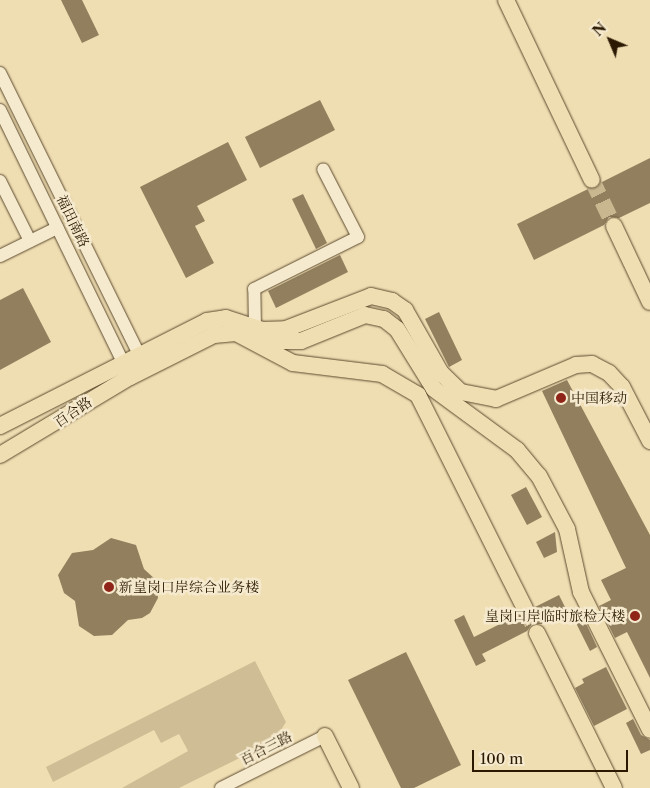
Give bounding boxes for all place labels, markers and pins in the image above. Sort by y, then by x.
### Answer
place label: 中国移动 [571,390,627,406]
marker: 中国移动 [555,392,567,404]
place label: 新皇岗口岸综合业务楼 [119,579,259,595]
marker: 新皇岗口岸综合业务楼 [103,581,115,593]
place label: 皇岗口岸临时旅检大楼 [485,608,625,624]
marker: 皇岗口岸临时旅检大楼 [629,610,641,622]

